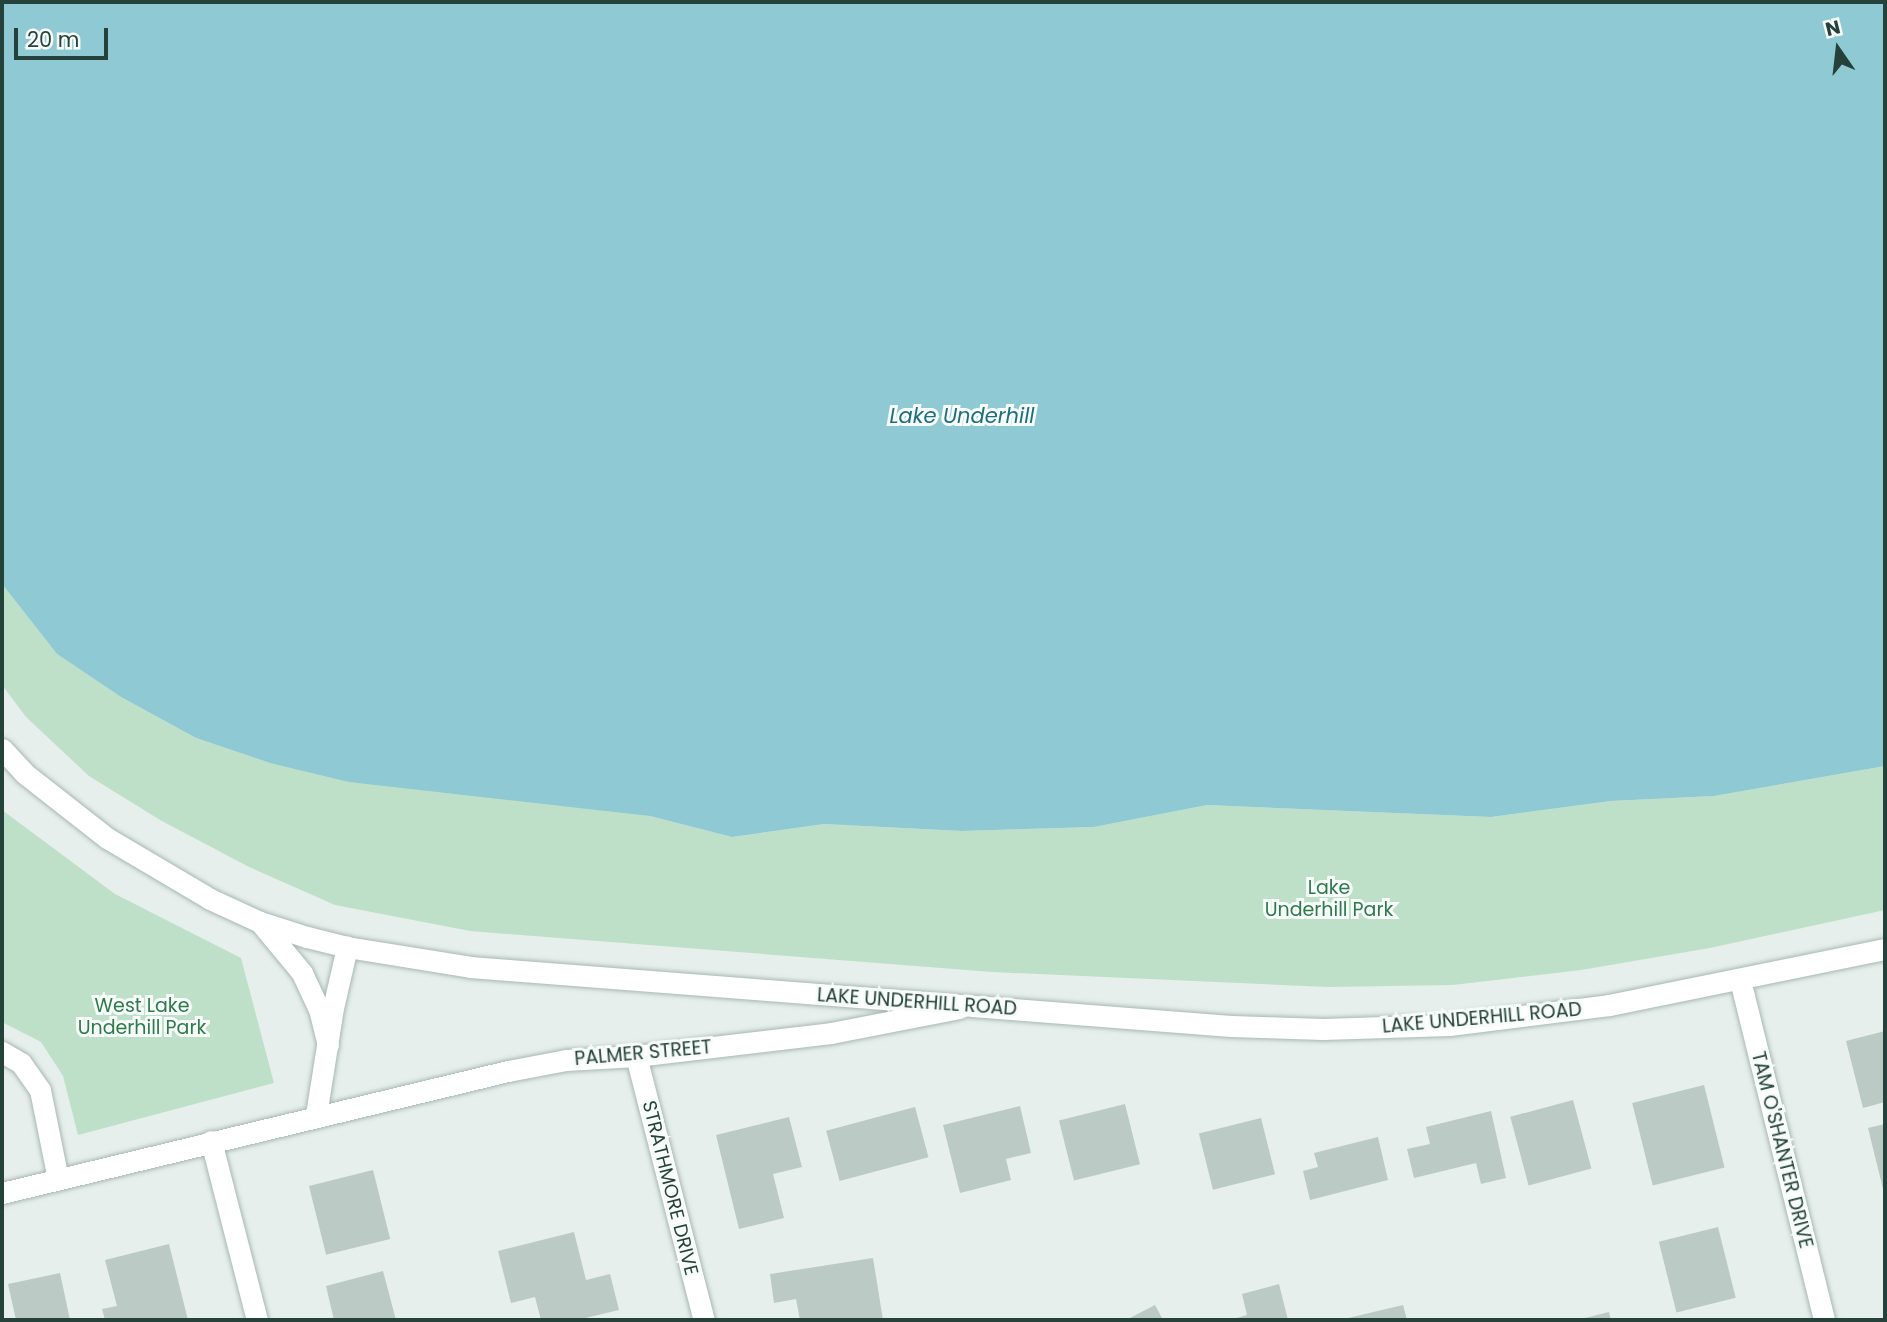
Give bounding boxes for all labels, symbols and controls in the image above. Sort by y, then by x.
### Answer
text: N [1823,13,1843,43]
scale bar [18,14,112,58]
north arrow [1803,14,1873,84]
text: 20 m [27,25,80,54]
water label: Lake Underhill [890,403,1034,429]
park label: Lake Underhill Park [1265,877,1393,921]
street label: LAKE UNDERHILL ROAD [816,984,1018,1020]
park label: West Lake Underhill Park [78,995,206,1039]
street label: LAKE UNDERHILL ROAD [1381,998,1583,1038]
street label: PALMER STREET [574,1036,712,1070]
street label: TAM O'SHANTER DRIVE [1747,1049,1817,1251]
street label: STRATHMORE DRIVE [637,1098,703,1278]

